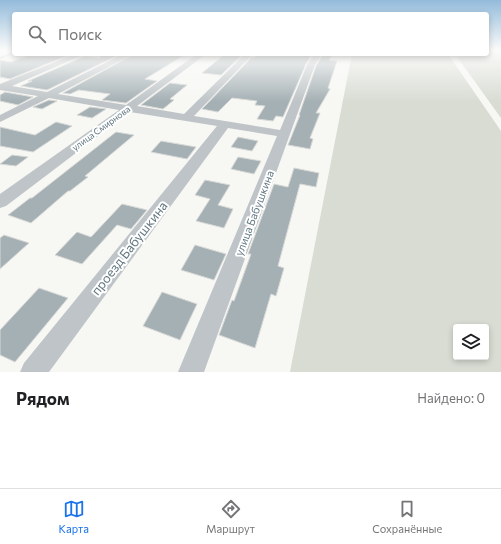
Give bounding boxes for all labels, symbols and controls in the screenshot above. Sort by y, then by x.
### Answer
search box [12,12,489,56]
icon: search [26,23,48,45]
text: Поиск [58,25,102,43]
street label: улица Смирнова [70,103,133,153]
street label: улица Бабушкина [232,169,276,257]
street label: проезд Бабушкина [87,198,171,298]
map controls [453,324,489,360]
button: layers [453,324,489,360]
text: Рядом [16,388,70,409]
text: Найдено: 0 [417,390,485,406]
tab: Карта [59,498,89,535]
tab: Маршрут [206,498,255,535]
tab: Сохранённые [372,498,442,535]

